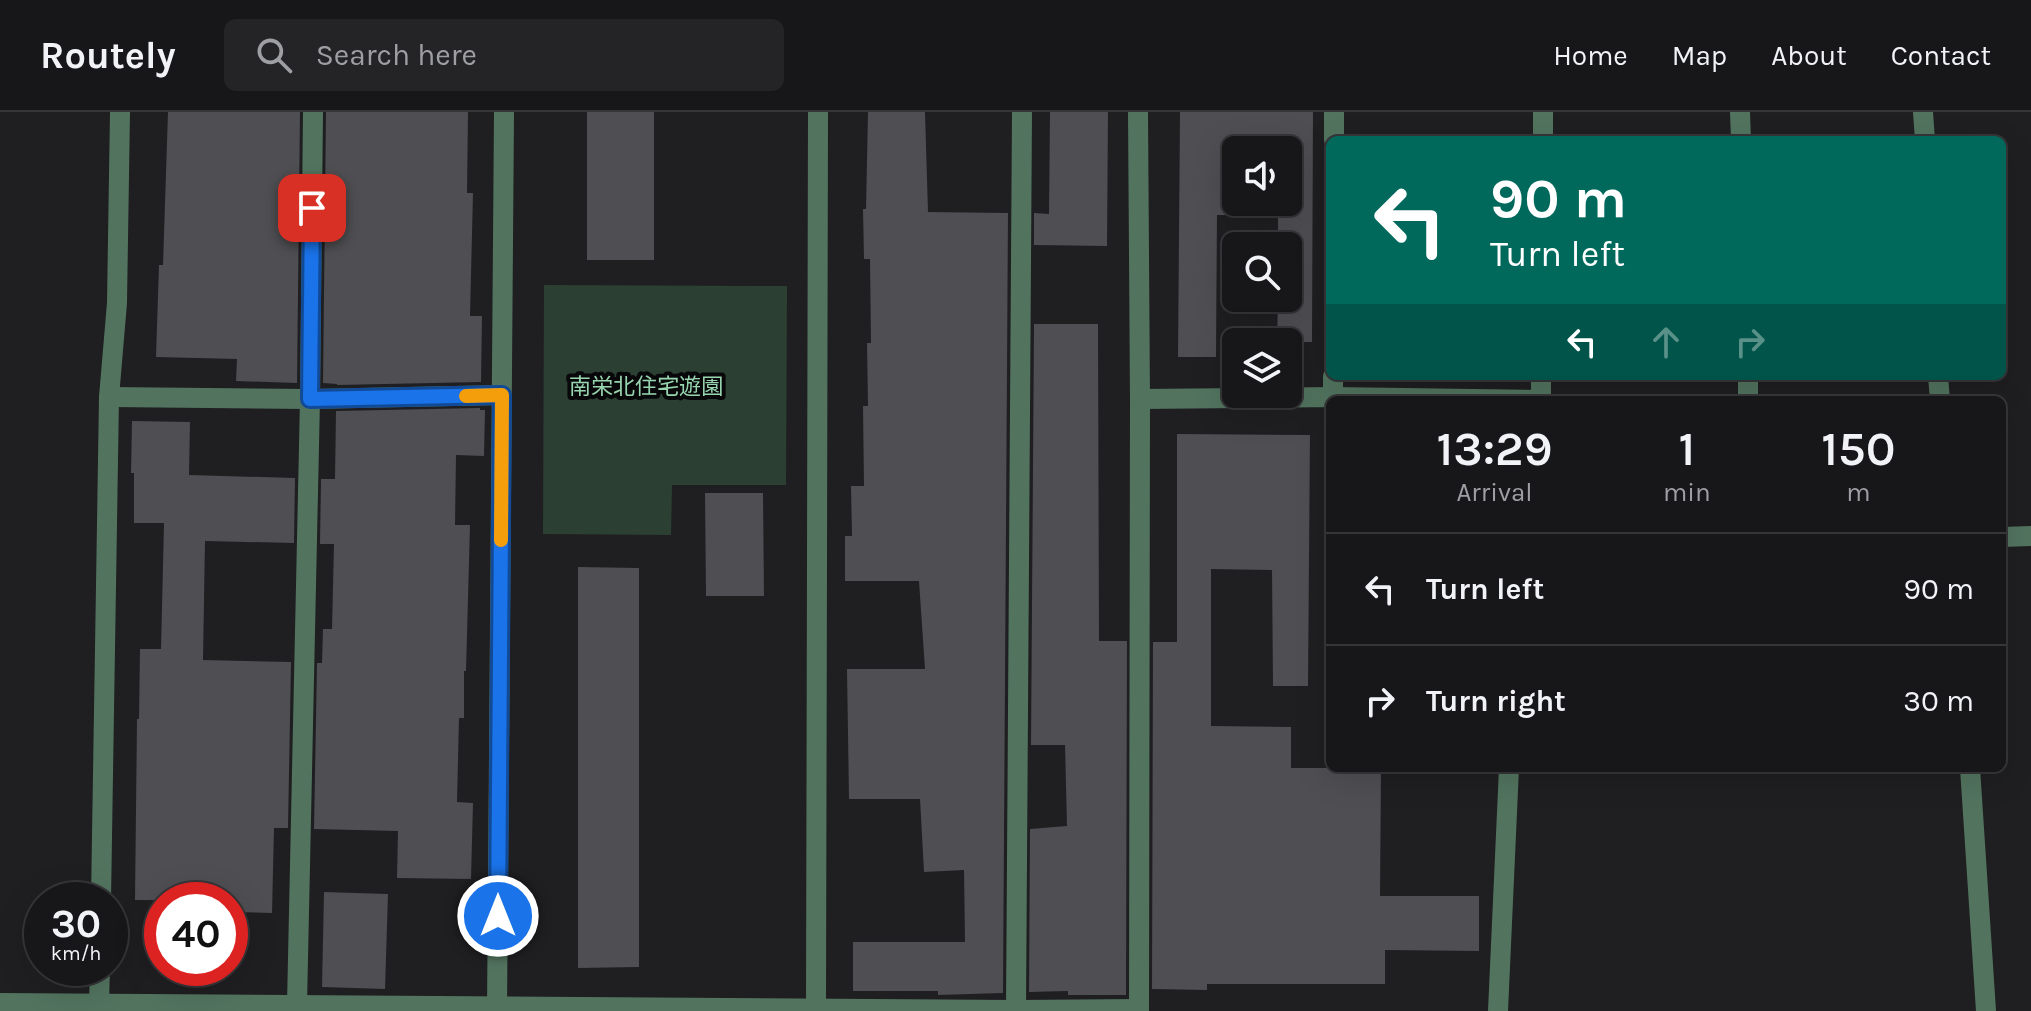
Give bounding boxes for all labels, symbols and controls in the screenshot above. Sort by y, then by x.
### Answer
search box [224,19,784,91]
text: Routely [40,33,176,78]
icon: search [252,33,296,77]
text: Search here [316,37,477,73]
text: Home [1553,39,1628,72]
text: Map [1672,39,1727,72]
text: About [1771,39,1847,72]
text: Contact [1891,39,1991,72]
map controls [1222,136,1302,408]
button: sound [1222,136,1302,216]
text: 90 m [1490,166,1627,231]
icon: left [1358,168,1462,272]
pin [278,174,346,242]
icon: arrive [290,186,334,230]
button: search [1222,232,1302,312]
text: Turn left [1490,233,1625,275]
icon: left [1560,320,1604,364]
icon: ahead [1644,320,1688,364]
icon: right [1728,320,1772,364]
button: layers [1222,328,1302,408]
park label: 南栄北住宅遊園 [569,374,723,400]
text: 13:29 [1436,421,1553,477]
text: 1 [1679,421,1695,477]
text: 150 [1821,421,1896,477]
text: Arrival [1456,477,1533,508]
text: min [1663,477,1711,508]
text: m [1846,477,1871,508]
icon: left [1358,567,1402,611]
text: Turn left [1426,571,1544,607]
text: 90 m [1904,571,1974,607]
icon: right [1358,679,1402,723]
text: Turn right [1426,683,1566,719]
text: 30 m [1903,683,1974,719]
position arrow [456,874,540,958]
speed limit sign: 40 [144,882,248,986]
text: 30 [51,900,101,947]
text: km/h [51,942,101,965]

